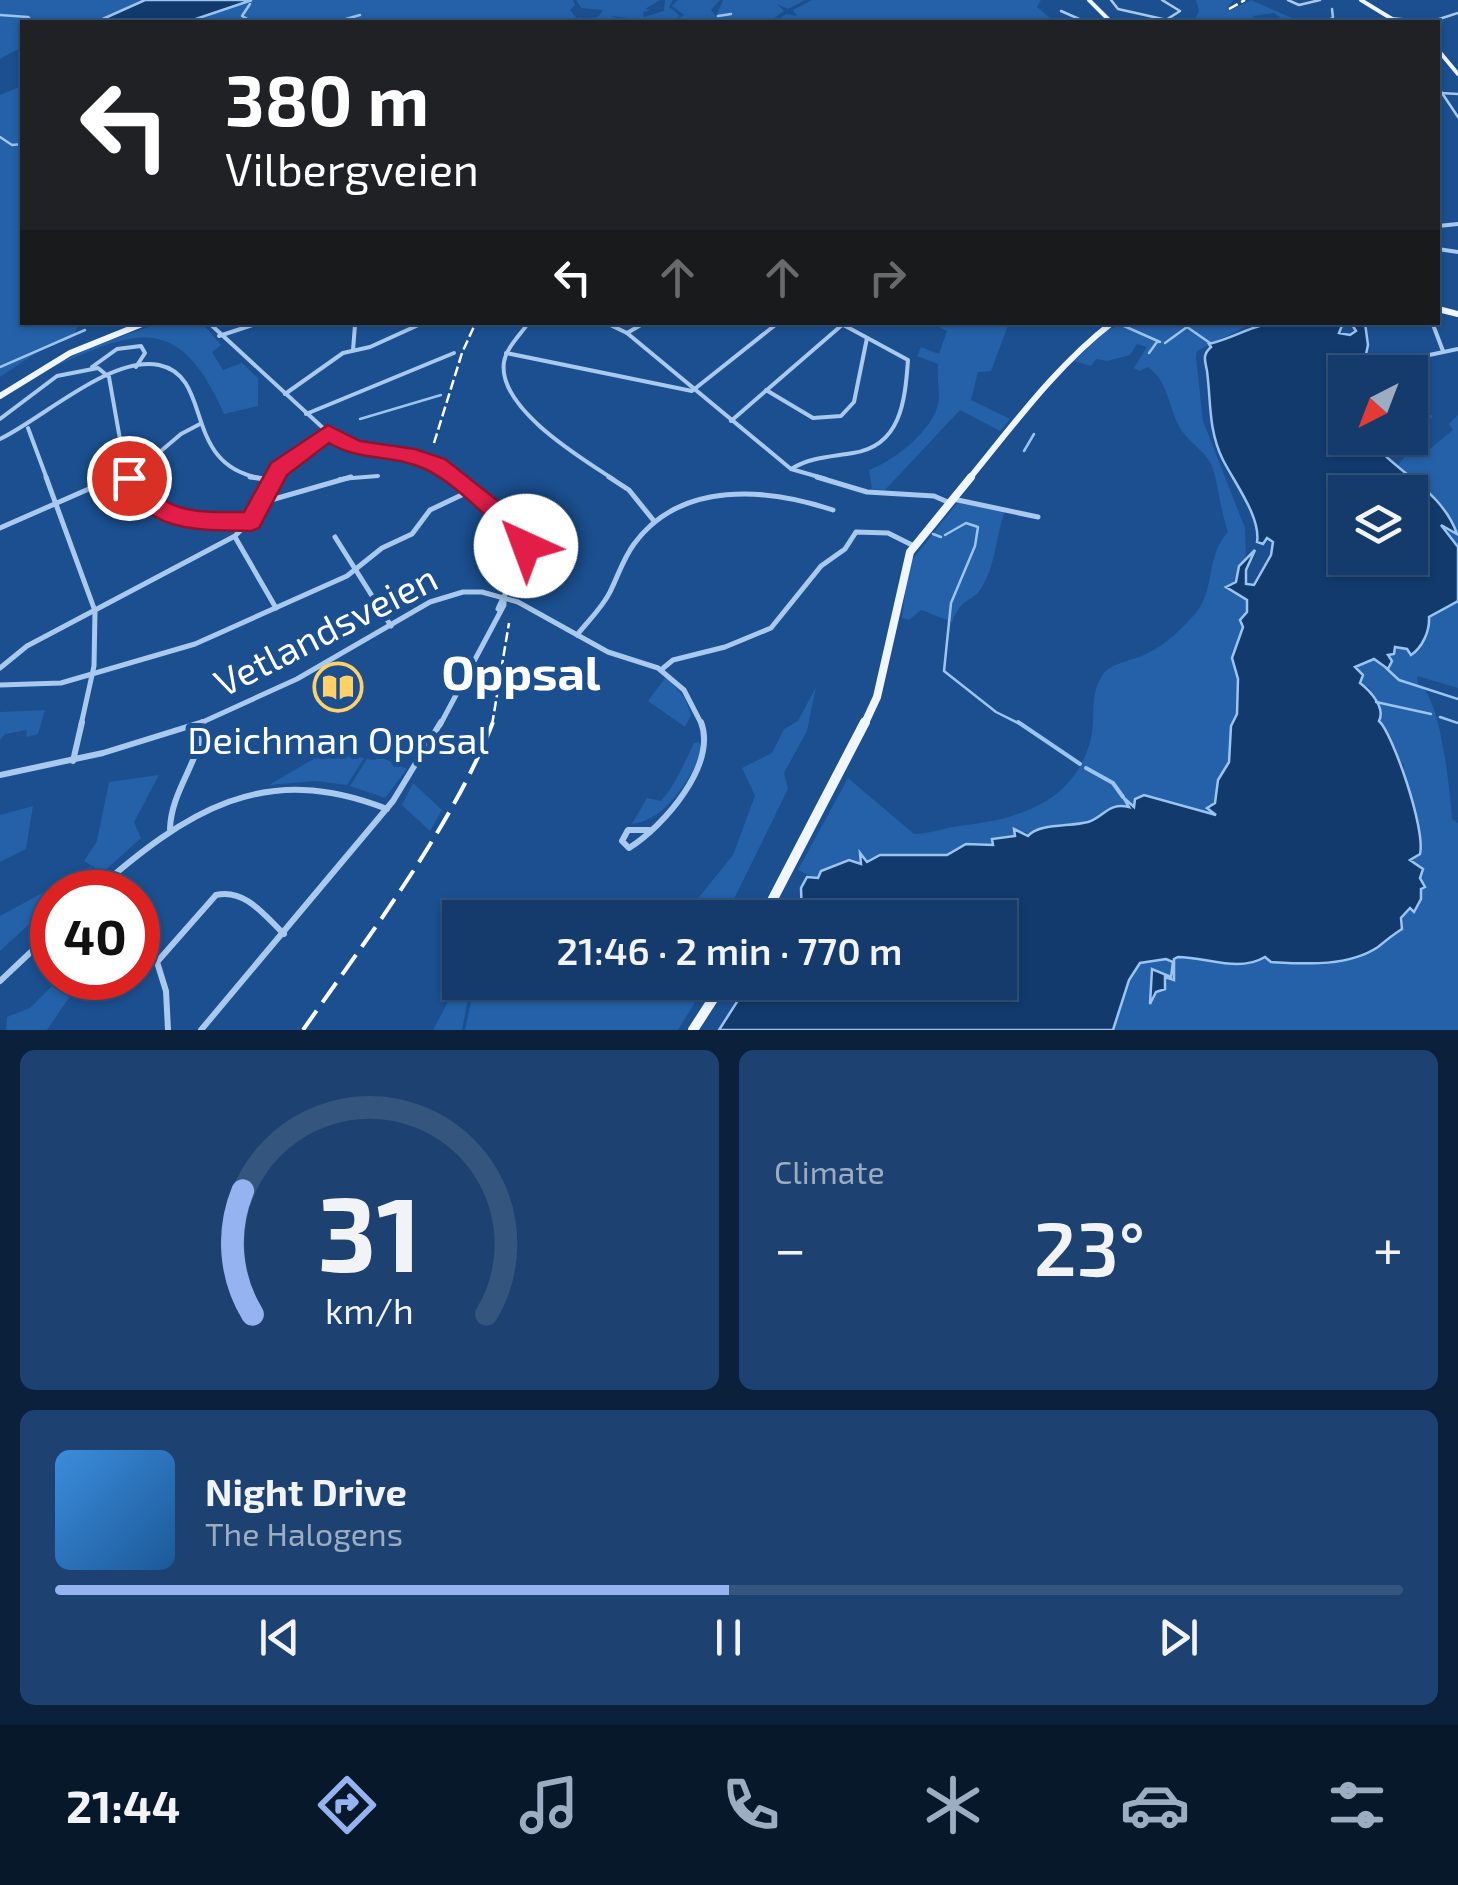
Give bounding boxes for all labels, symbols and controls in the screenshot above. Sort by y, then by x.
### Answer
text: 380 m [225,56,429,140]
icon: left [60,60,190,190]
text: Vilbergveien [225,141,479,195]
icon: left [545,250,600,305]
icon: ahead [650,250,705,305]
icon: ahead [755,250,810,305]
icon: right [860,250,915,305]
north arrow [1328,355,1428,455]
map controls [1328,355,1428,575]
pin [87,436,172,521]
icon: arrive [102,451,157,506]
button: layers [1328,475,1428,575]
position arrow [474,494,578,598]
street label: Vetlandsveien [206,553,444,705]
district label: Oppsal [441,642,601,700]
library icon: Deichman Oppsal [312,661,364,713]
place label: Deichman Oppsal [187,716,489,762]
speed limit sign: 40 [30,870,160,1000]
text: 21:46 · 2 min · 770 m [557,927,902,973]
text: Climate [774,1152,885,1190]
text: 31 [318,1168,421,1293]
text: 23° [1034,1201,1145,1291]
text: − [774,1214,806,1280]
text: + [1373,1214,1403,1280]
text: km/h [325,1288,414,1331]
text: Night Drive [205,1468,407,1514]
text: The Halogens [205,1514,403,1552]
icon: previous [252,1610,307,1665]
icon: pause [701,1610,756,1665]
icon: next [1151,1610,1206,1665]
icon: directions [312,1770,382,1840]
icon: music [514,1770,584,1840]
icon: phone [716,1770,786,1840]
icon: climate [918,1770,988,1840]
icon: car [1120,1770,1190,1840]
icon: filters [1322,1770,1392,1840]
text: 21:44 [66,1778,180,1832]

